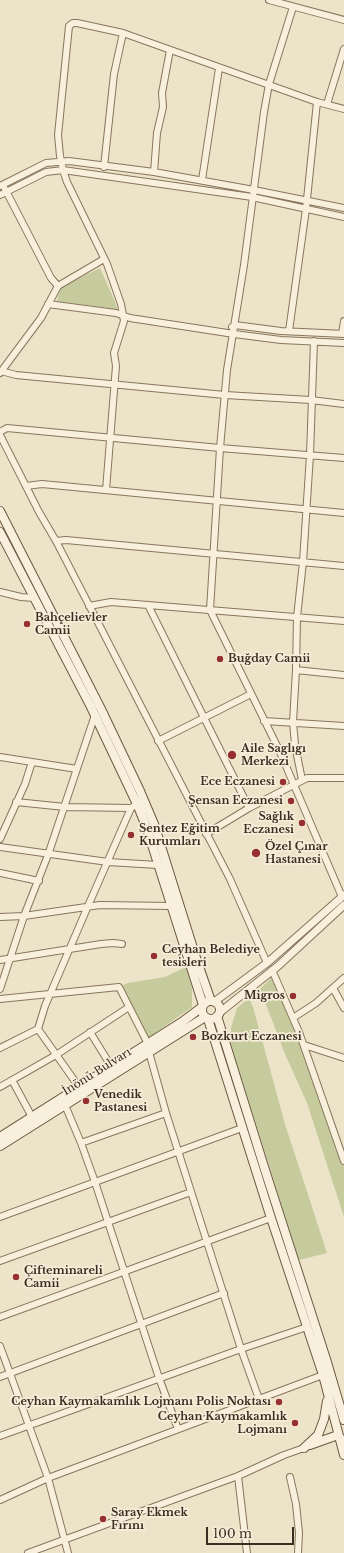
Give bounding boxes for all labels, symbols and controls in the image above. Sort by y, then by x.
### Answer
place label: Bahçelievler Camii [35,611,107,637]
marker: Bahçelievler Camii [22,619,32,629]
place label: Buğday Camii [228,652,310,666]
marker: Buğday Camii [215,654,225,664]
place label: Aile Saglıgı Merkezi [241,742,306,768]
marker: Aile Saglıgı Merkezi [226,749,238,761]
place label: Ece Eczanesi [200,775,275,789]
marker: Ece Eczanesi [278,777,288,787]
place label: Şensan Eczanesi [188,794,283,808]
marker: Şensan Eczanesi [286,796,296,806]
place label: Sağlık Eczanesi [243,810,294,836]
marker: Sağlık Eczanesi [297,818,307,828]
place label: Sentez Eğitim Kurumları [139,822,220,848]
marker: Sentez Eğitim Kurumları [126,830,136,840]
place label: Özel Çınar Hastanesi [265,840,328,866]
marker: Özel Çınar Hastanesi [250,847,262,859]
place label: Ceyhan Belediye tesisleri [162,943,260,969]
marker: Ceyhan Belediye tesisleri [149,951,159,961]
place label: Migros [244,989,285,1003]
marker: Migros [288,991,298,1001]
place label: Bozkurt Eczanesi [201,1030,302,1044]
marker: Bozkurt Eczanesi [188,1032,198,1042]
street label: İnönü Bulvarı [60,1046,134,1098]
place label: Venedik Pastanesi [94,1088,147,1114]
marker: Venedik Pastanesi [81,1096,91,1106]
place label: Çifteminareli Camii [24,1264,103,1290]
marker: Çifteminareli Camii [11,1272,21,1282]
place label: Ceyhan Kaymakamlık Lojmanı Polis Noktası [11,1395,271,1409]
marker: Ceyhan Kaymakamlık Lojmanı Polis Noktası [274,1397,284,1407]
place label: Ceyhan Kaymakamlık Lojmanı [158,1410,287,1436]
marker: Ceyhan Kaymakamlık Lojmanı [290,1418,300,1428]
place label: Saray Ekmek Fırını [111,1506,188,1532]
marker: Saray Ekmek Fırını [98,1514,108,1524]
scale bar [208,1519,296,1545]
text: 100 m [213,1526,252,1541]

